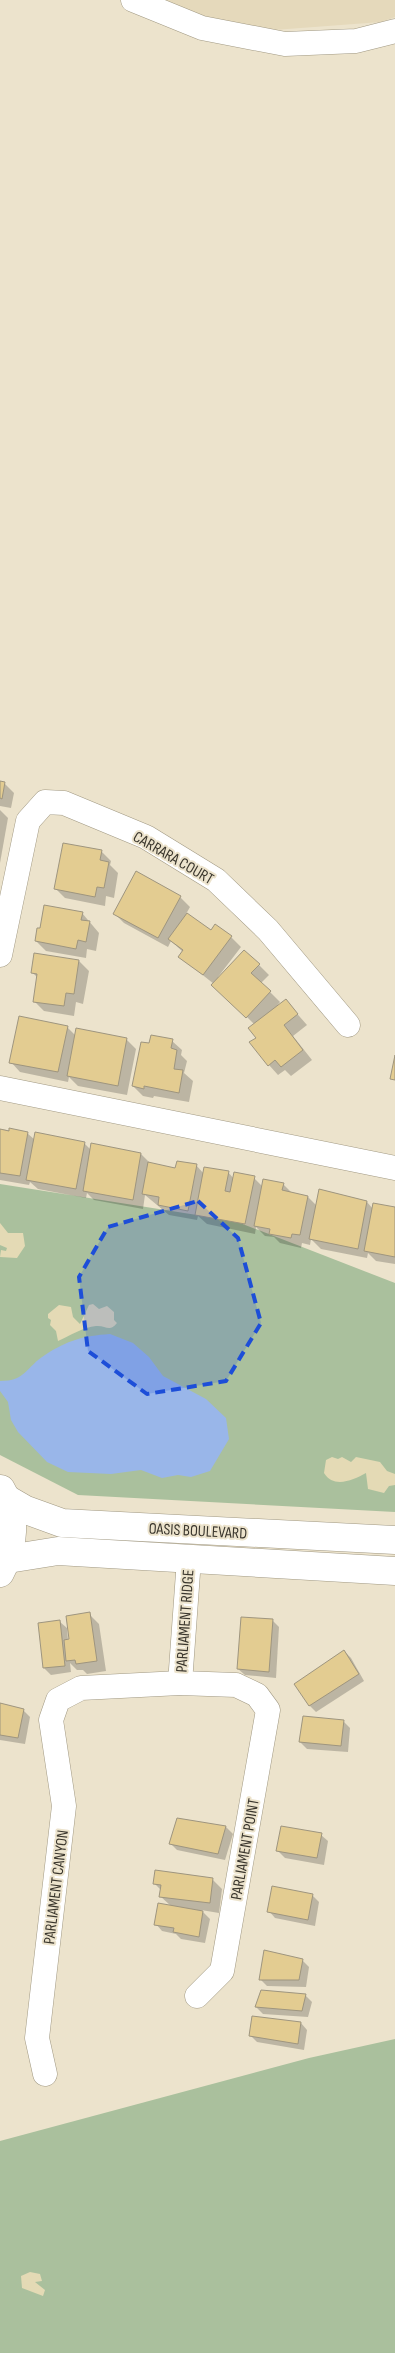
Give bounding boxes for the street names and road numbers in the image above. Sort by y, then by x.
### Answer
street label: CARRARA COURT [130,828,217,889]
street label: OASIS BOULEVARD [148,1519,248,1544]
street label: PARLIAMENT RIDGE [172,1569,199,1673]
street label: PARLIAMENT POINT [227,1797,264,1901]
street label: PARLIAMENT CANYON [40,1829,73,1945]

